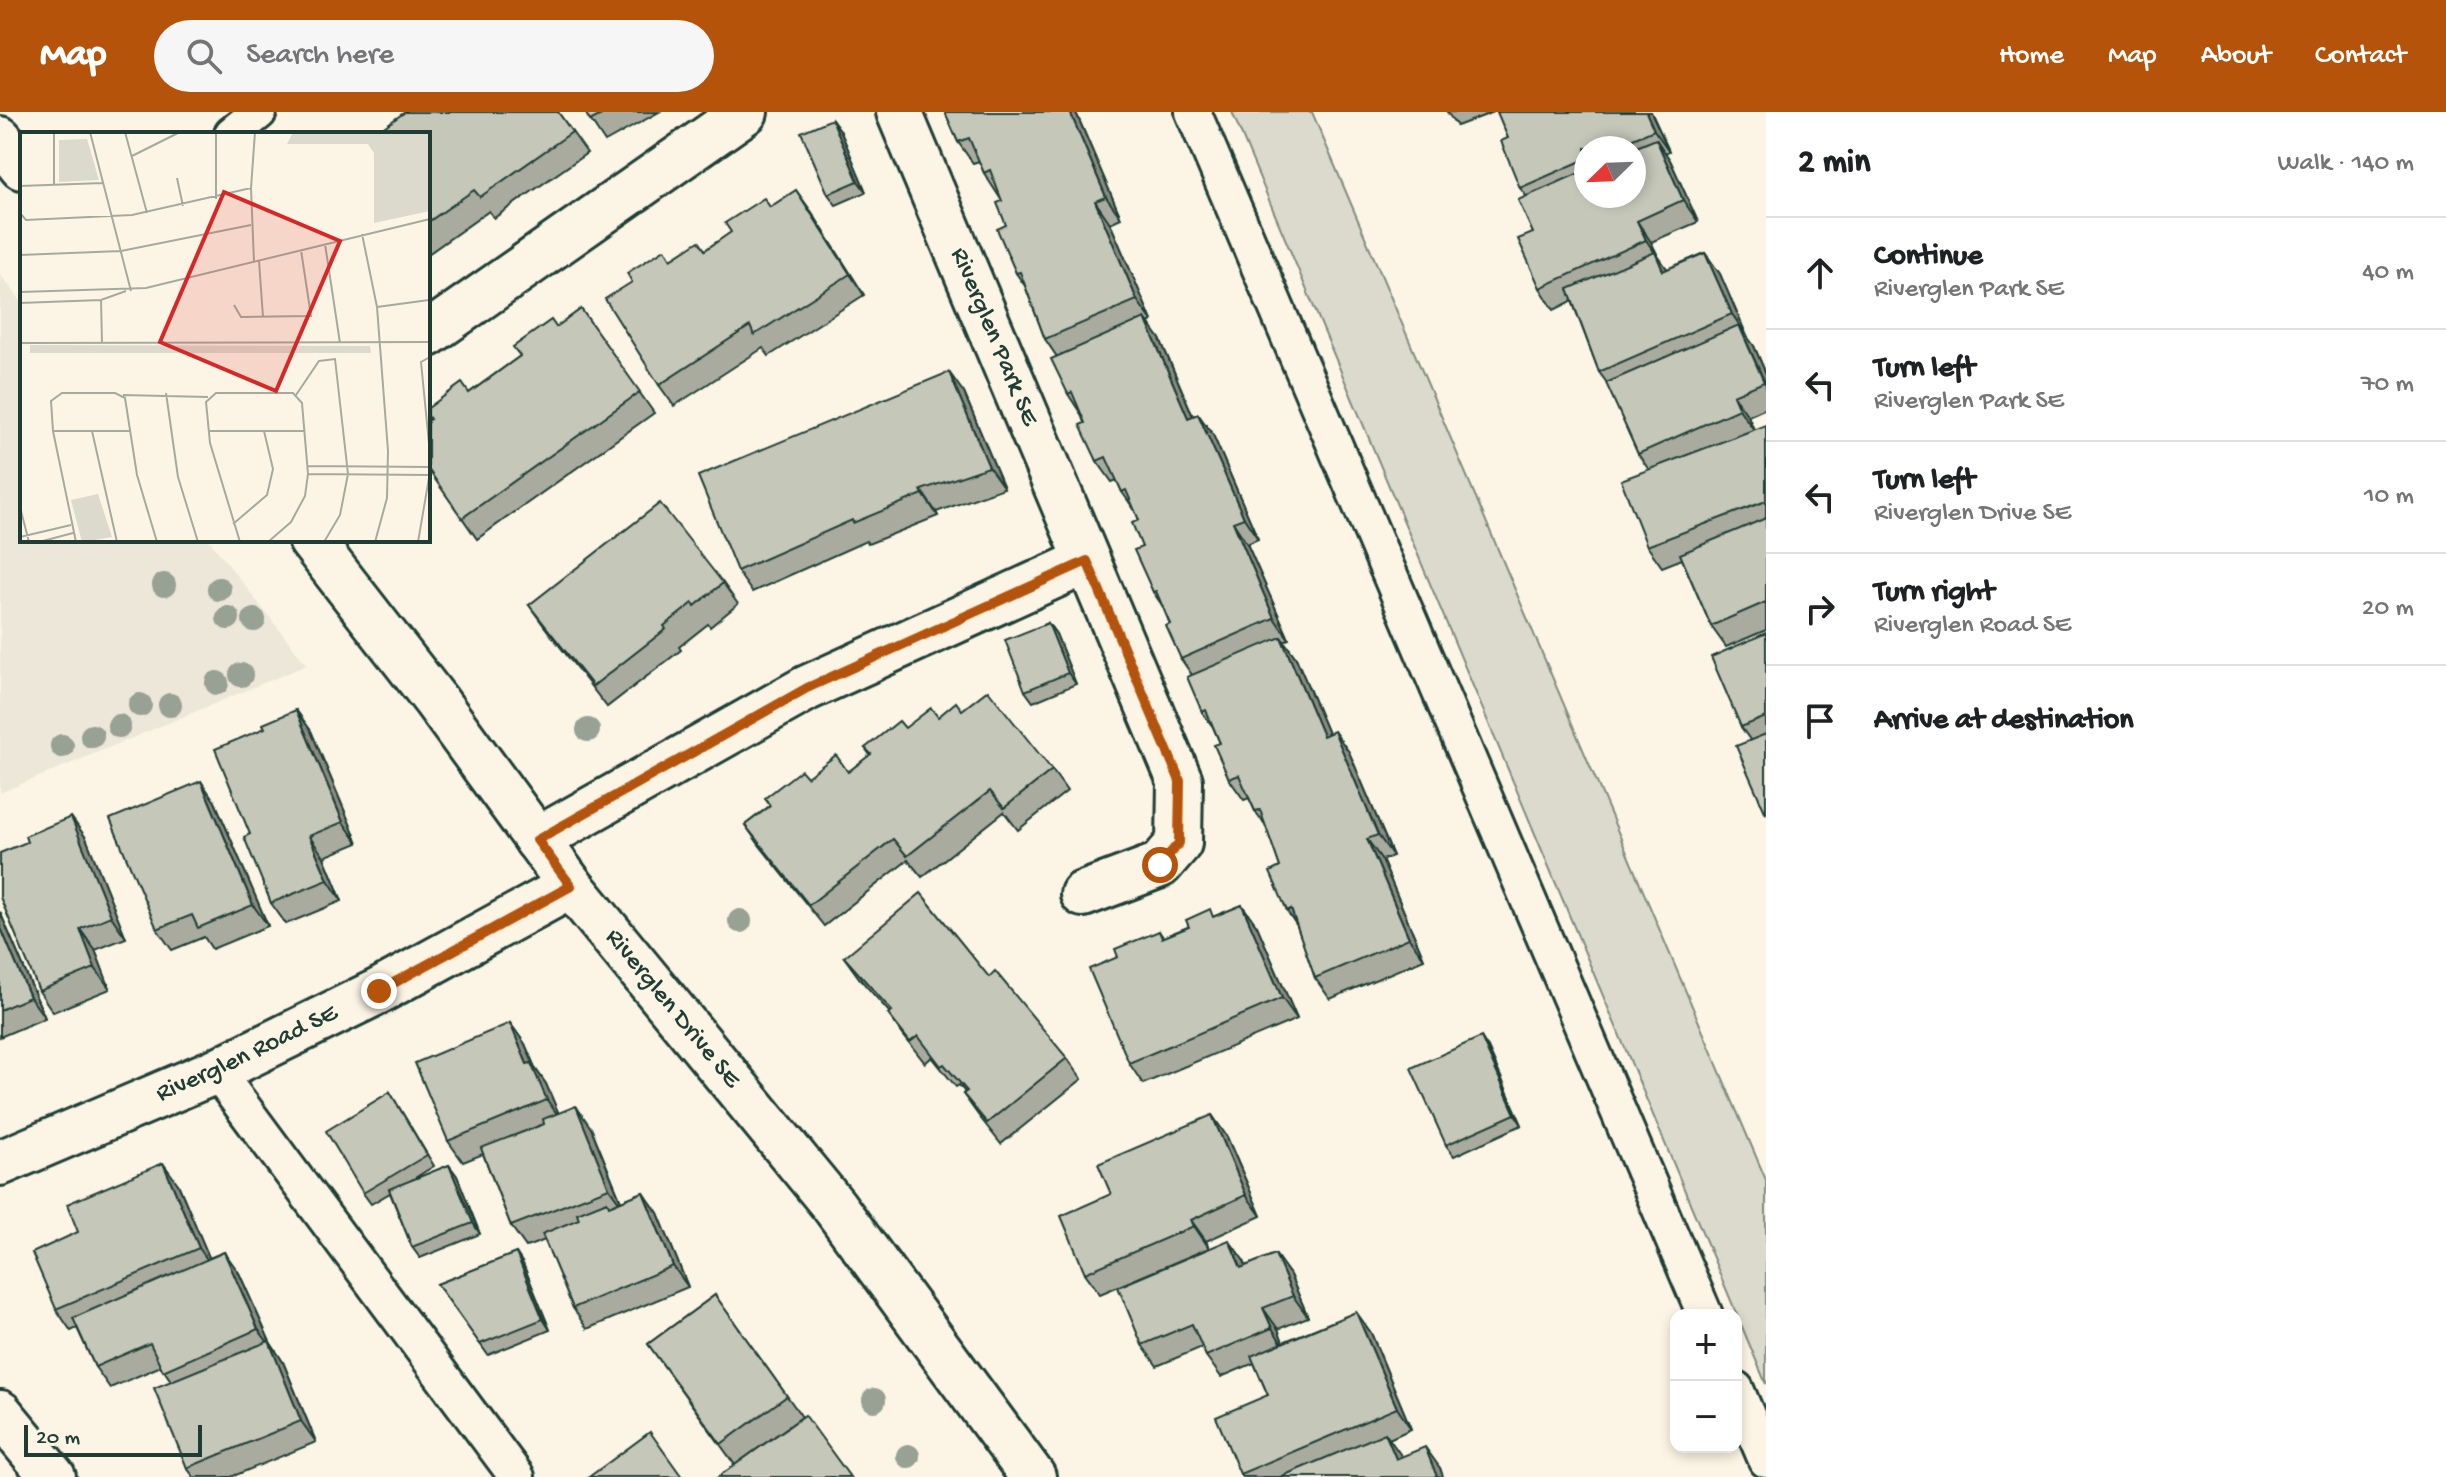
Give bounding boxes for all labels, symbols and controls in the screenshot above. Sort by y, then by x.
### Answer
search box [154,20,714,92]
text: Map [40,34,106,78]
icon: search [182,34,226,78]
text: Search here [246,39,394,74]
text: Home [1999,40,2064,73]
text: Map [2108,40,2157,73]
text: About [2201,40,2271,73]
text: Contact [2315,40,2406,73]
inset map [20,132,430,542]
north arrow [1574,136,1646,208]
text: 2 min [1798,144,1870,184]
text: Walk · 140 m [2277,149,2414,180]
text: Continue [1874,240,1983,275]
street label: Riverglen Park SE [942,243,1045,431]
icon: ahead [1798,251,1842,295]
text: 40 m [2362,258,2414,289]
text: Riverglen Park SE [1874,275,2064,306]
text: Turn left [1874,352,1975,387]
icon: left [1798,363,1842,407]
text: 70 m [2361,370,2414,401]
text: Riverglen Park SE [1874,387,2064,418]
text: Turn left [1874,464,1975,499]
icon: left [1798,475,1842,519]
text: 10 m [2364,482,2414,513]
text: Riverglen Drive SE [1874,499,2071,530]
text: Turn right [1874,576,1994,611]
icon: right [1798,587,1842,631]
text: 20 m [2362,594,2414,625]
text: Riverglen Road SE [1874,611,2071,642]
icon: arrive [1798,699,1842,743]
text: Arrive at destination [1874,704,2134,739]
route start [1142,847,1178,883]
street label: Riverglen Drive SE [598,923,747,1096]
route end [361,973,397,1009]
street label: Riverglen Road SE [152,998,344,1110]
map controls [1670,1309,1742,1453]
button: + [1670,1309,1742,1381]
button: − [1670,1381,1742,1453]
scale bar [24,1421,202,1457]
text: 20 m [36,1426,80,1452]

